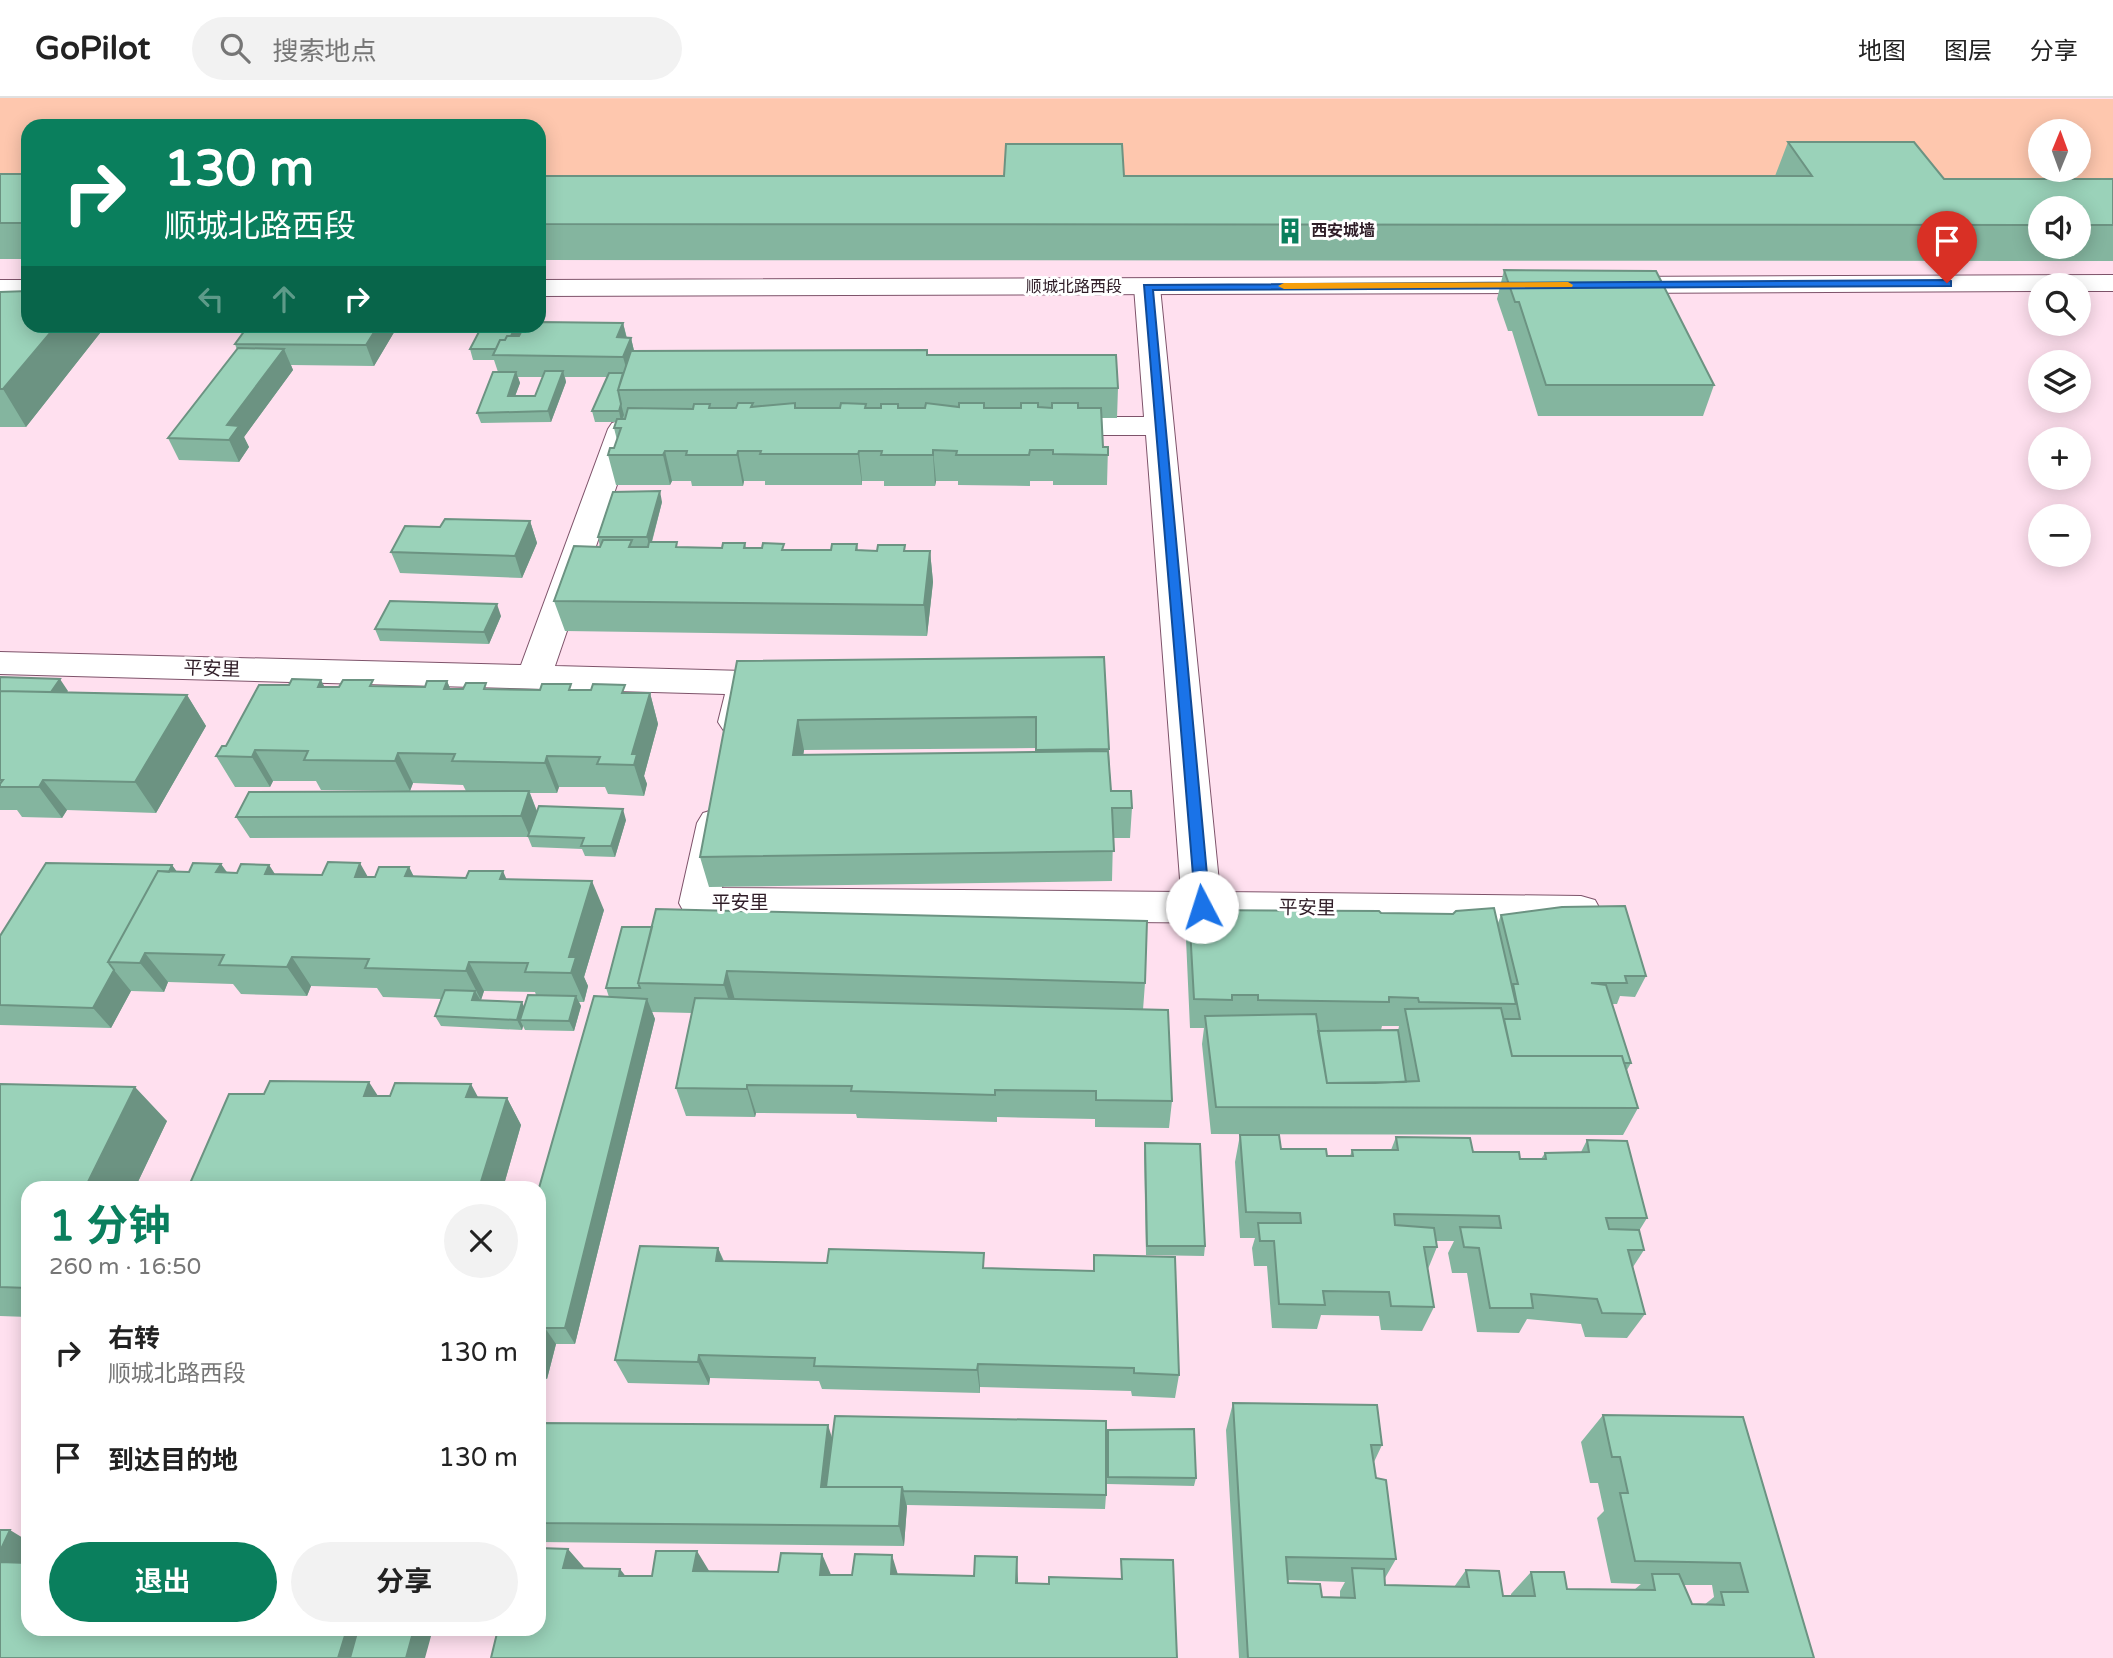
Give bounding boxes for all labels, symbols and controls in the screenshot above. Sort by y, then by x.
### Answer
search box [192,17,682,80]
text: GoPilot [35,29,150,68]
icon: search [216,29,254,67]
text: 搜索地点 [272,36,376,67]
text: 地图 [1858,37,1906,66]
text: 图层 [1944,37,1992,66]
text: 分享 [2030,37,2078,66]
north arrow [2028,119,2091,182]
map controls [2028,119,2091,567]
text: 130 m [164,140,314,199]
icon: right [49,147,140,238]
button: sound [2028,196,2091,259]
text: 顺城北路西段 [164,208,356,246]
pin [1917,211,1977,283]
building icon: 西安城墙 [1275,216,1305,246]
place label: 西安城墙 [1311,221,1375,241]
icon: arrive [1928,222,1966,260]
button: search [2028,273,2091,336]
street label: 顺城北路西段 [1026,277,1122,297]
icon: left [192,280,230,318]
icon: ahead [265,280,303,318]
icon: right [338,280,376,318]
button: layers [2028,350,2091,413]
button: + [2028,427,2091,490]
button: − [2028,504,2091,567]
street label: 平安里 [183,657,241,681]
position arrow [1165,870,1239,944]
street label: 平安里 [711,892,769,914]
street label: 平安里 [1278,897,1336,919]
text: 1 分钟 [49,1201,170,1252]
button: close [444,1204,518,1278]
text: 260 m · 16:50 [49,1253,201,1281]
text: 右转 [108,1323,160,1354]
icon: right [49,1334,87,1372]
text: 130 m [438,1337,518,1368]
text: 顺城北路西段 [108,1360,246,1388]
icon: arrive [49,1439,87,1477]
text: 130 m [438,1442,518,1473]
text: 到达目的地 [108,1445,238,1476]
button: 退出 [49,1542,277,1622]
button: 分享 [291,1542,518,1622]

